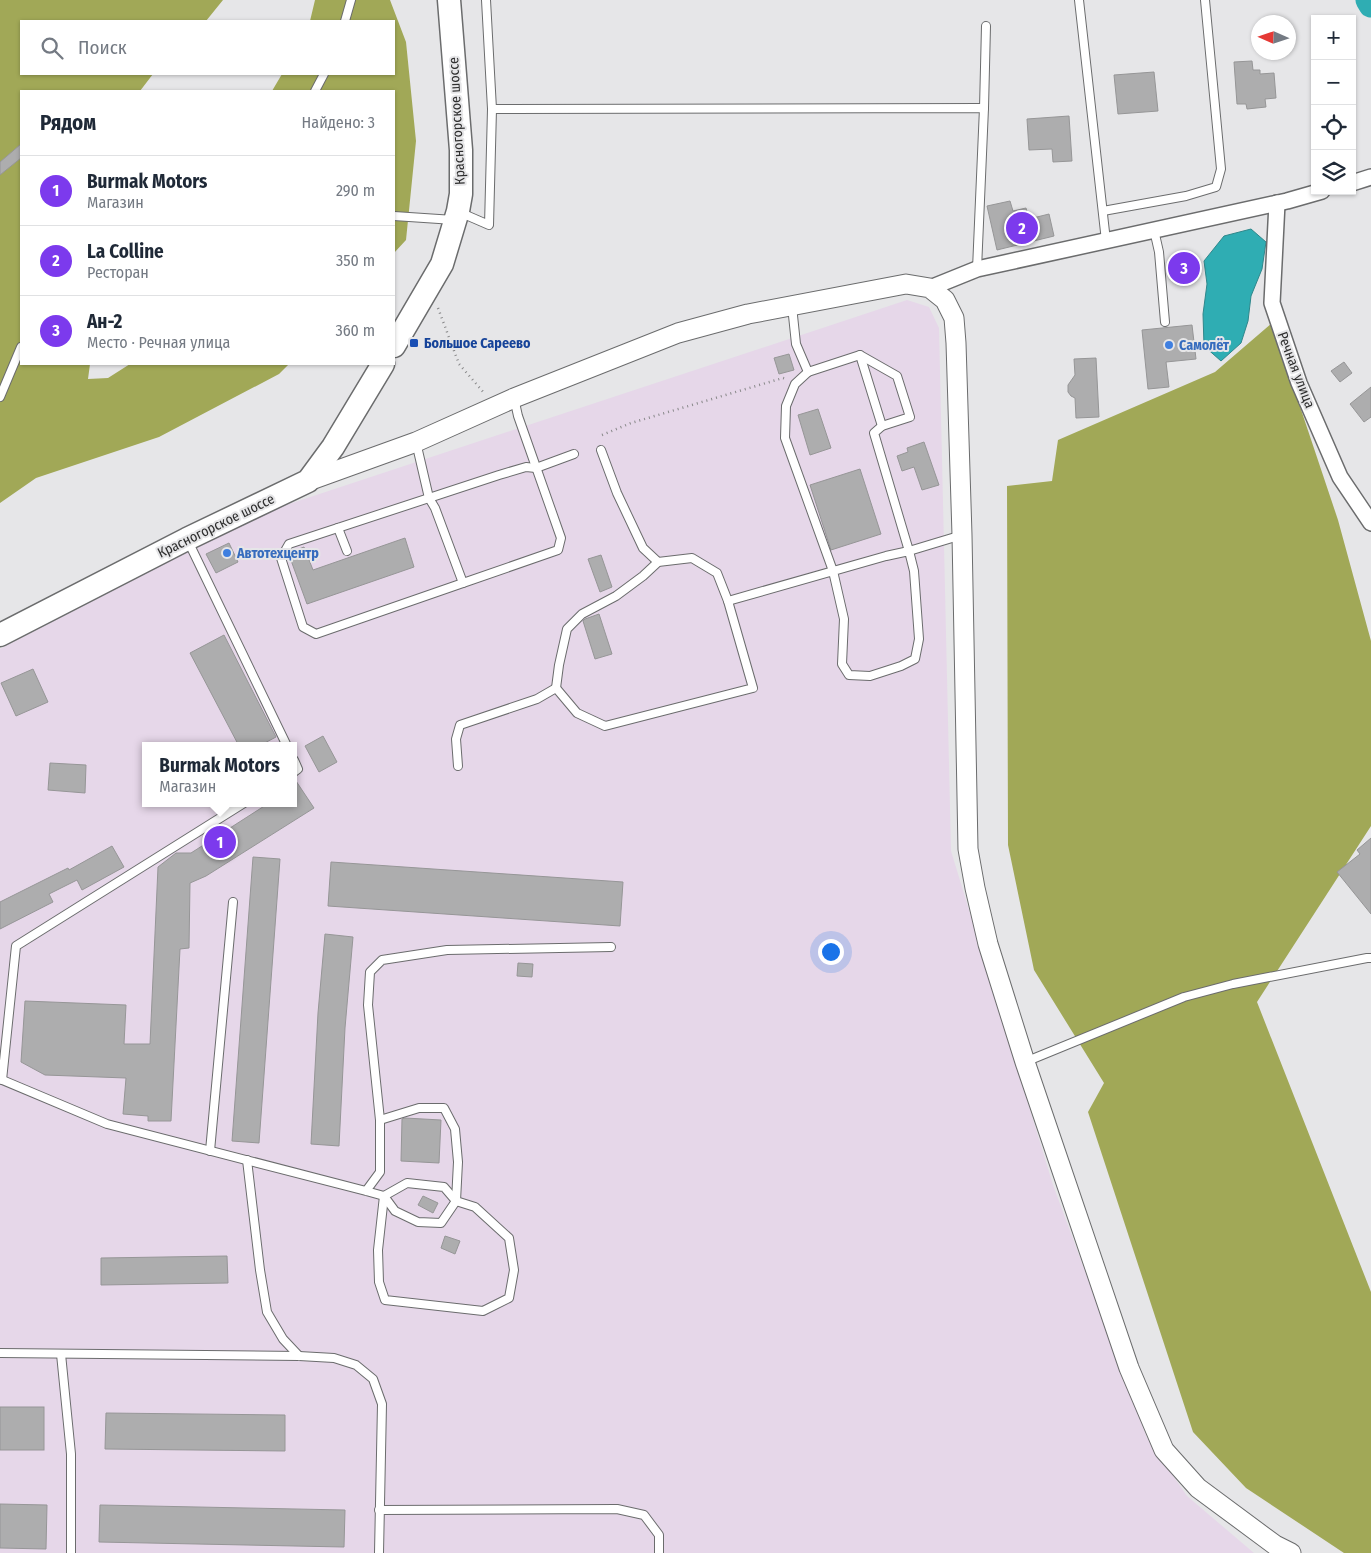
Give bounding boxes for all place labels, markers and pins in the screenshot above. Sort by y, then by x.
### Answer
pin: 2 [1006,209,1038,247]
pin: 3 [1168,249,1200,287]
place label: Большое Сареево [424,335,531,352]
marker: Большое Сареево [408,337,420,349]
place label: Самолёт [1179,337,1230,354]
marker: Самолёт [1163,339,1175,351]
place label: Автотехцентр [236,545,319,562]
marker: Автотехцентр [221,547,233,559]
pin: 1 [204,823,236,861]

